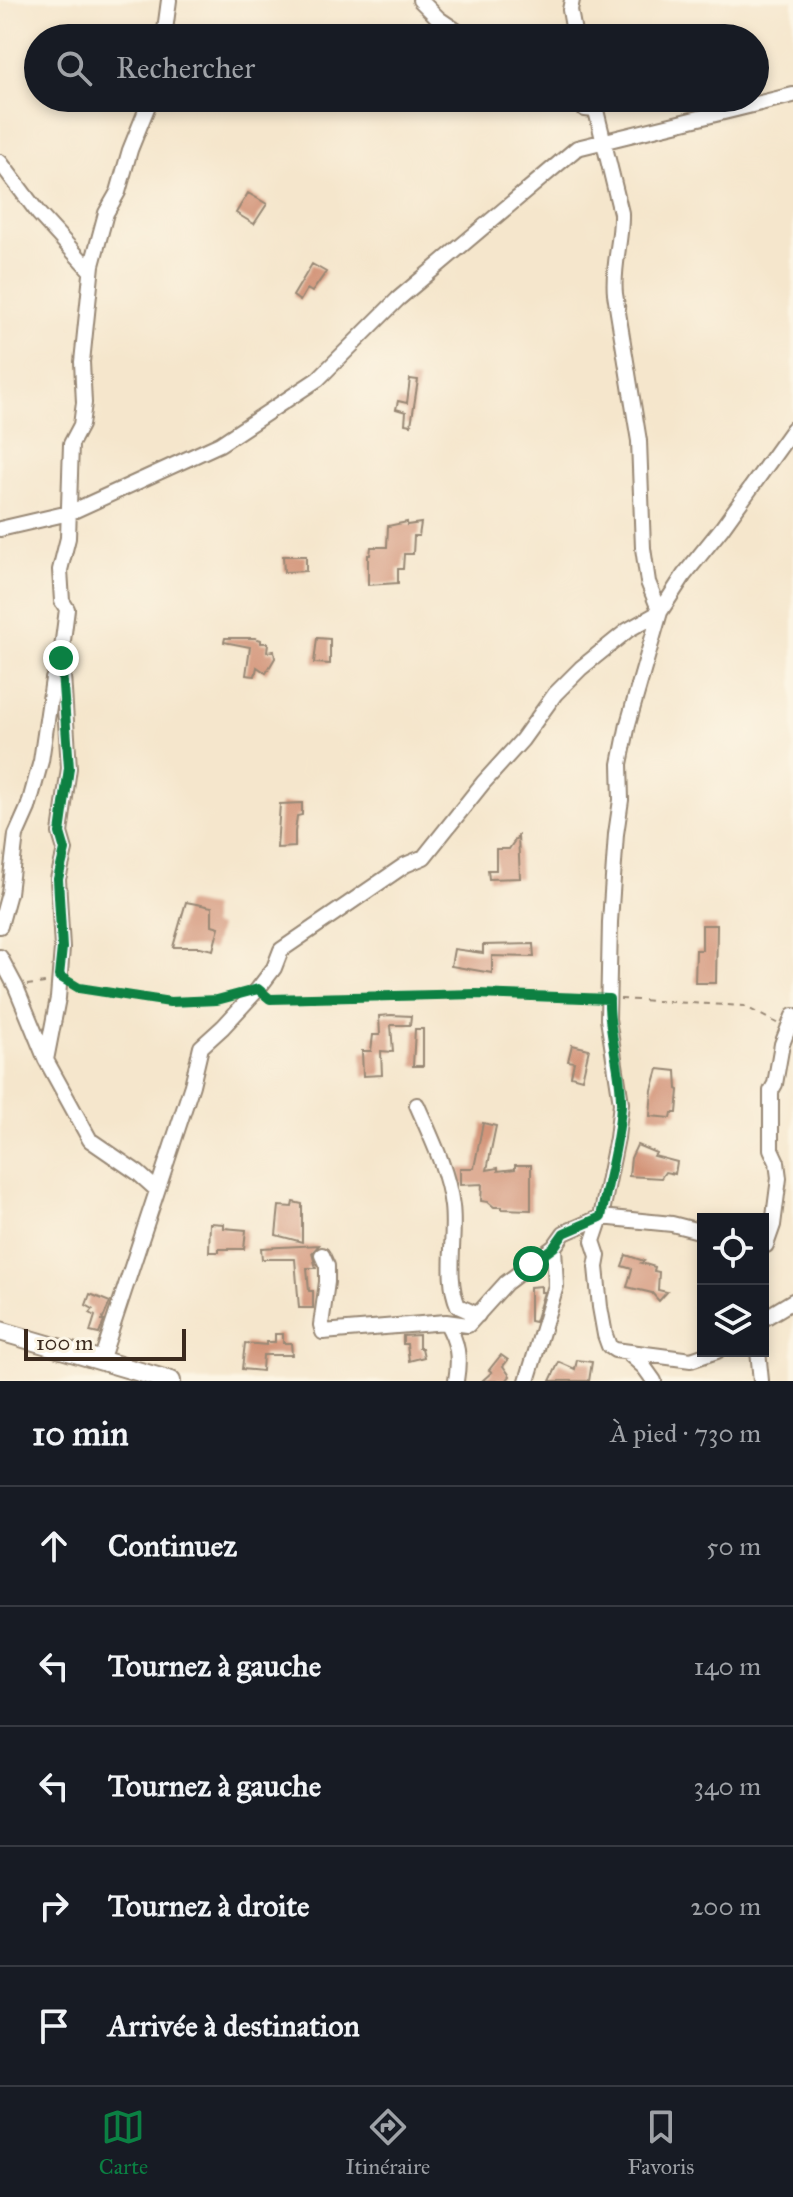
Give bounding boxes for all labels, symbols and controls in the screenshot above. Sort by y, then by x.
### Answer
search box [24,24,769,112]
icon: search [52,46,96,90]
text: Rechercher [116,50,255,86]
route end [43,640,79,676]
map controls [697,1213,769,1357]
button: locate [697,1213,769,1285]
route start [513,1246,549,1282]
button: layers [697,1285,769,1357]
scale bar [24,1325,186,1361]
text: 100 m [36,1329,93,1356]
text: 10 min [32,1413,129,1454]
text: À pied · 730 m [610,1417,761,1449]
icon: ahead [32,1524,76,1568]
text: Continuez [108,1528,237,1564]
text: 50 m [706,1530,761,1562]
icon: left [32,1644,76,1688]
text: Tournez à gauche [108,1648,321,1684]
text: 140 m [694,1650,761,1682]
icon: left [32,1764,76,1808]
text: Tournez à gauche [108,1768,321,1804]
text: 340 m [694,1770,761,1802]
icon: right [32,1884,76,1928]
text: Tournez à droite [108,1888,310,1924]
text: 200 m [690,1890,761,1922]
icon: arrive [32,2004,76,2048]
text: Arrivée à destination [108,2008,360,2044]
tab: Carte [99,2105,148,2180]
tab: Itinéraire [345,2105,430,2180]
tab: Favoris [627,2105,694,2180]

